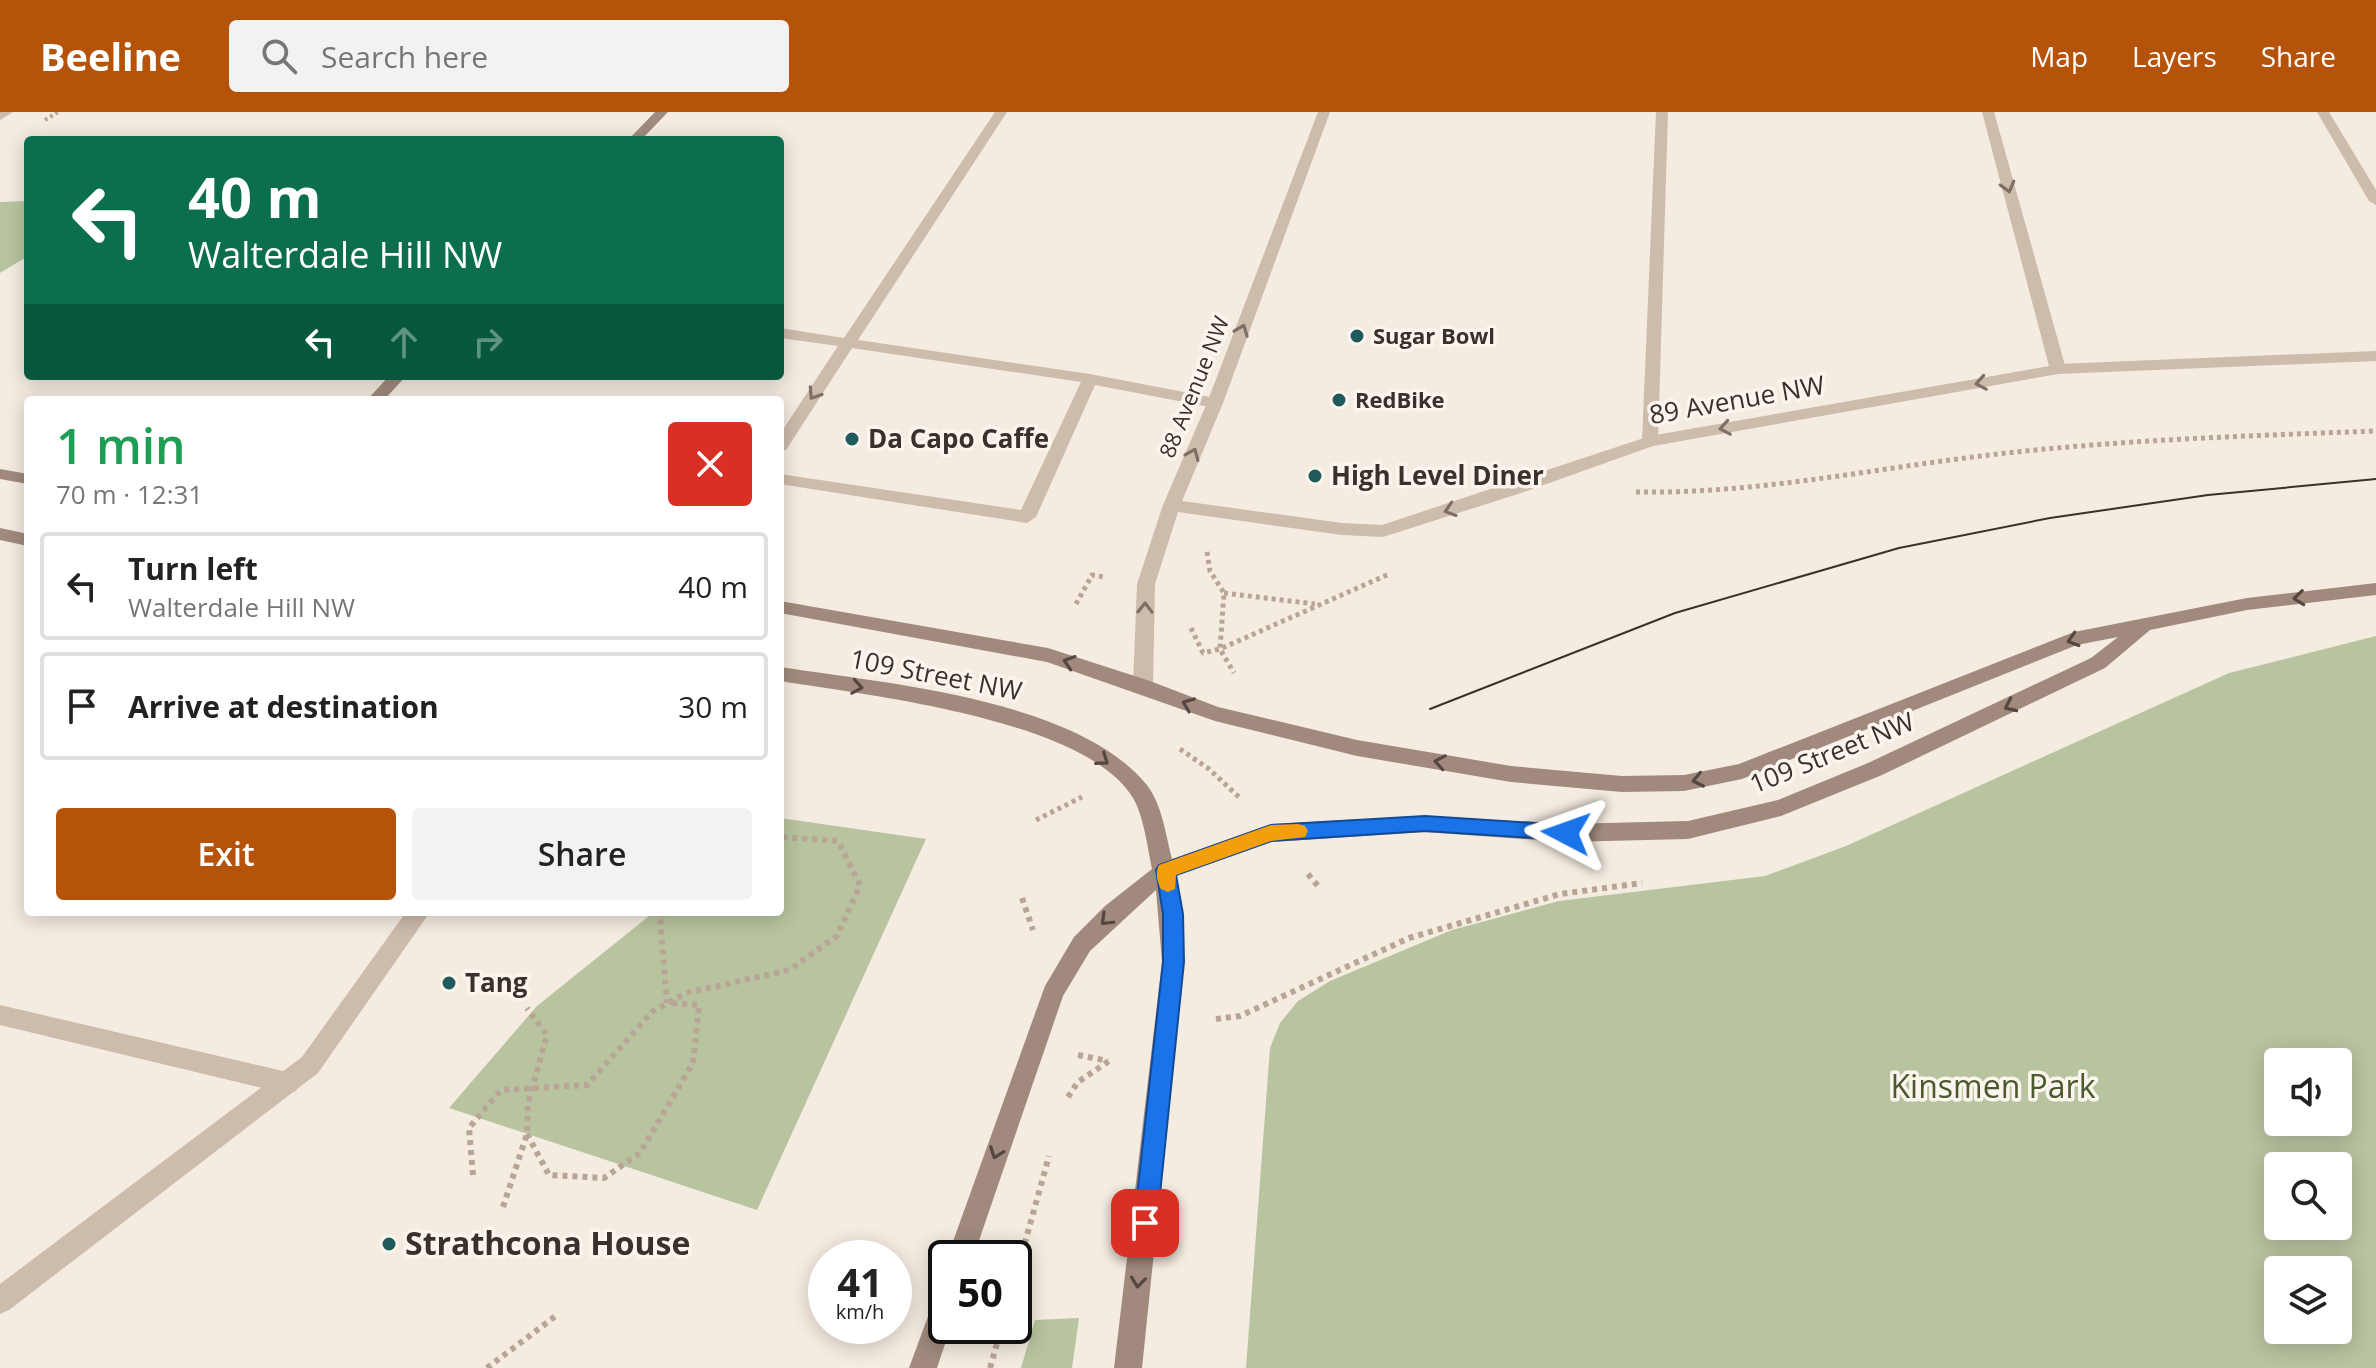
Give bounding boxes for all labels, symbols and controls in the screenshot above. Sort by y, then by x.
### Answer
search box [229,20,789,92]
text: Beeline [40,30,181,82]
icon: search [257,34,301,78]
text: Search here [321,36,488,77]
text: Map [2030,37,2088,75]
text: Layers [2132,37,2217,75]
text: Share [2261,37,2336,75]
text: 40 m [188,158,322,234]
icon: left [56,168,160,272]
one-way arrow [1999,180,2016,194]
text: Walterdale Hill NW [188,230,502,279]
street label: 88 Avenue NW [1151,311,1235,462]
icon: left [298,320,342,364]
icon: ahead [382,320,426,364]
icon: right [466,320,510,364]
place label: Sugar Bowl [1373,320,1495,350]
one-way arrow [1233,324,1249,338]
marker: Sugar Bowl [1348,327,1366,345]
street label: 89 Avenue NW [1646,366,1827,432]
one-way arrow [1975,373,1988,390]
place label: RedBike [1355,384,1445,414]
one-way arrow [809,386,824,400]
marker: RedBike [1330,391,1348,409]
text: 1 min [56,413,186,478]
one-way arrow [1718,418,1732,435]
place label: Da Capo Caffe [868,420,1049,456]
button: close [668,422,752,506]
marker: Da Capo Caffe [843,430,861,448]
one-way arrow [1184,448,1200,462]
place label: High Level Diner [1331,457,1544,493]
marker: High Level Diner [1306,467,1324,485]
text: 70 m · 12:31 [56,476,203,512]
one-way arrow [1444,501,1457,517]
text: Turn left [128,548,258,589]
icon: left [60,564,104,608]
text: 40 m [678,566,748,607]
text: Walterdale Hill NW [128,589,355,625]
one-way arrow [2292,590,2305,607]
one-way arrow [1136,601,1154,614]
one-way arrow [2066,631,2080,647]
street label: 109 Street NW [847,640,1025,708]
one-way arrow [1063,655,1077,671]
one-way arrow [850,678,864,695]
icon: arrive [60,684,104,728]
text: Arrive at destination [128,686,439,727]
text: 30 m [678,686,748,727]
one-way arrow [2004,696,2019,712]
one-way arrow [1182,697,1196,713]
street label: 109 Street NW [1744,703,1919,801]
one-way arrow [1095,750,1109,765]
one-way arrow [1433,755,1447,772]
one-way arrow [1692,771,1706,788]
position arrow [1524,791,1608,875]
button: Exit [56,808,396,900]
button: Share [412,808,752,900]
one-way arrow [1101,911,1115,926]
place label: Tang [465,964,528,1000]
marker: Tang [440,974,458,992]
map controls [2264,1048,2352,1344]
button: sound [2264,1048,2352,1136]
park label: Kinsmen Park [1891,1064,2096,1107]
one-way arrow [990,1145,1006,1159]
button: search [2264,1152,2352,1240]
pin [1111,1189,1179,1257]
icon: arrive [1123,1201,1167,1245]
place label: Strathcona House [405,1221,690,1264]
marker: Strathcona House [380,1235,398,1253]
speed limit sign: 50 [928,1240,1032,1344]
text: 41 [837,1254,883,1309]
button: layers [2264,1256,2352,1344]
one-way arrow [1130,1276,1147,1289]
text: km/h [836,1298,884,1325]

